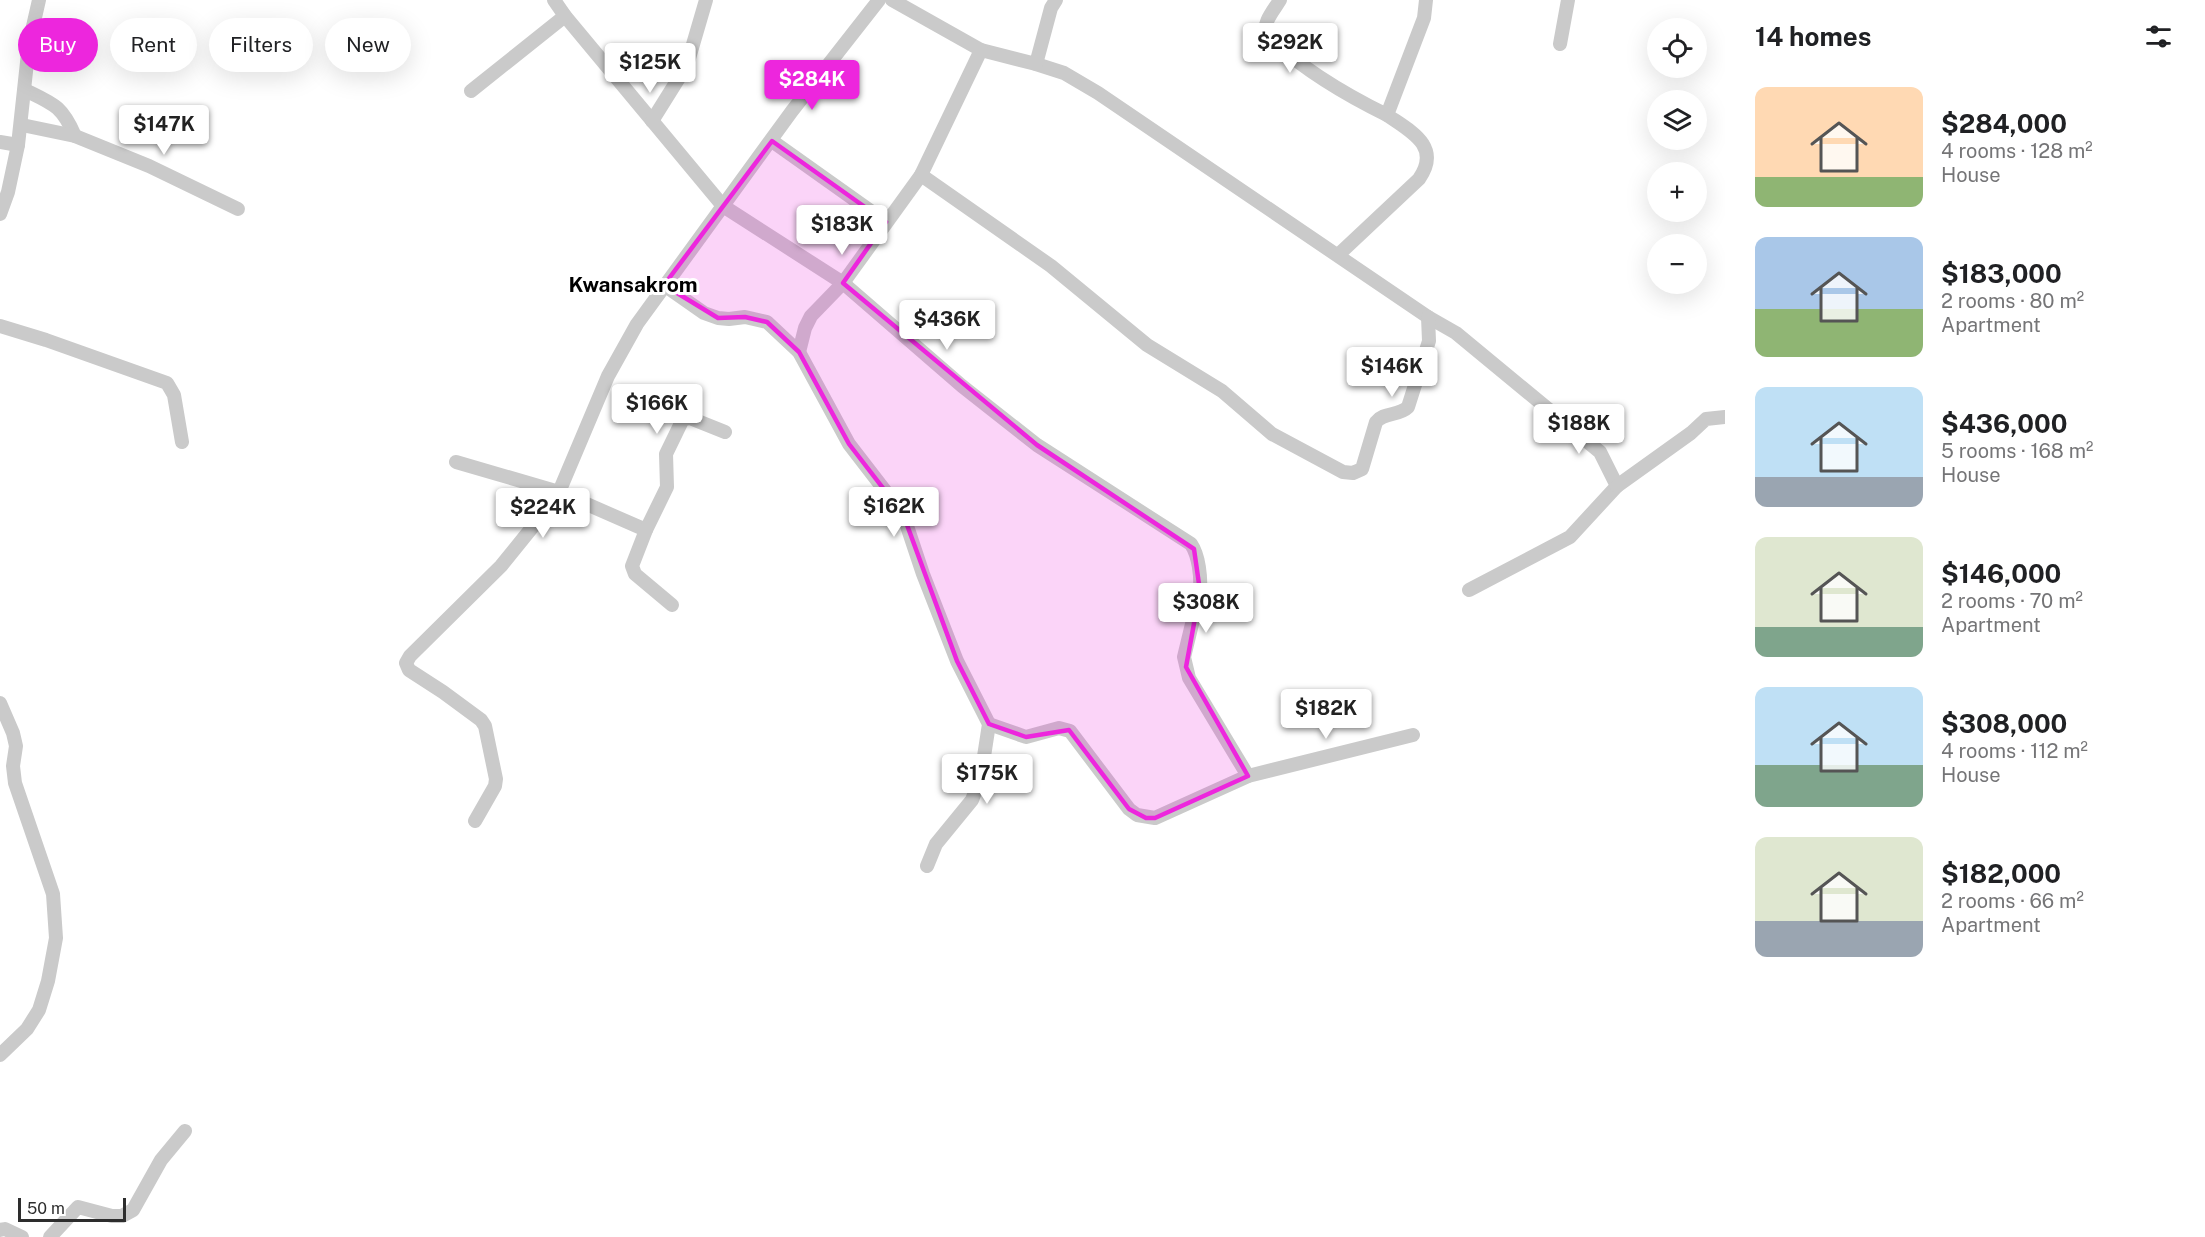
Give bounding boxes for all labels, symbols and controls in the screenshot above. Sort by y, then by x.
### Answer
chip: Buy [18,18,98,72]
chip: Rent [110,18,197,72]
chip: Filters [209,18,313,72]
chip: New [325,18,411,72]
map controls [1647,18,1707,294]
button: locate [1647,18,1707,78]
icon: filters [2142,20,2175,53]
text: 14 homes [1755,21,1871,52]
pin: $292K [1248,23,1332,74]
text: $292K [1257,30,1323,54]
pin: $125K [608,43,692,94]
text: $125K [619,50,681,74]
pin: $284K [770,60,854,111]
text: $284K [778,67,846,91]
button: layers [1647,90,1707,150]
pin: $147K [122,105,206,156]
text: $284,000 [1941,108,2067,139]
icon: home [1803,111,1875,183]
text: $147K [133,112,195,136]
text: 4 rooms · 128 m² [1941,139,2093,163]
button: + [1647,162,1707,222]
text: House [1941,163,2001,187]
pin: $183K [800,205,884,256]
text: $183K [810,212,874,236]
button: − [1647,234,1707,294]
text: $183,000 [1941,258,2062,289]
icon: home [1803,261,1875,333]
district label: Kwansakrom [568,272,698,297]
text: 2 rooms · 80 m² [1941,289,2084,313]
pin: $436K [905,300,989,351]
text: $436K [913,307,981,331]
text: Apartment [1941,313,2041,337]
pin: $146K [1350,347,1434,398]
text: $146K [1361,354,1423,378]
pin: $166K [615,384,699,435]
text: $166K [626,391,688,415]
pin: $188K [1537,404,1621,455]
text: $436,000 [1941,408,2067,439]
text: $188K [1547,411,1611,435]
icon: home [1803,411,1875,483]
text: 5 rooms · 168 m² [1941,439,2093,463]
text: House [1941,463,2001,487]
pin: $162K [852,487,936,538]
pin: $224K [501,488,585,539]
text: $162K [863,494,925,518]
text: $224K [510,495,576,519]
text: $146,000 [1941,558,2061,589]
icon: home [1803,561,1875,633]
pin: $308K [1164,583,1248,634]
text: 2 rooms · 70 m² [1941,589,2083,613]
text: $308K [1172,590,1240,614]
text: Apartment [1941,613,2041,637]
pin: $182K [1284,689,1368,740]
text: $182K [1295,696,1357,720]
text: $308,000 [1941,708,2067,739]
icon: home [1803,711,1875,783]
text: 4 rooms · 112 m² [1941,739,2088,763]
pin: $175K [945,754,1029,805]
text: $175K [956,761,1018,785]
text: House [1941,763,2001,787]
text: $182,000 [1941,858,2061,889]
icon: home [1803,861,1875,933]
text: 2 rooms · 66 m² [1941,889,2084,913]
text: Apartment [1941,913,2041,937]
scale bar [18,1195,126,1222]
text: 50 m [27,1199,65,1218]

